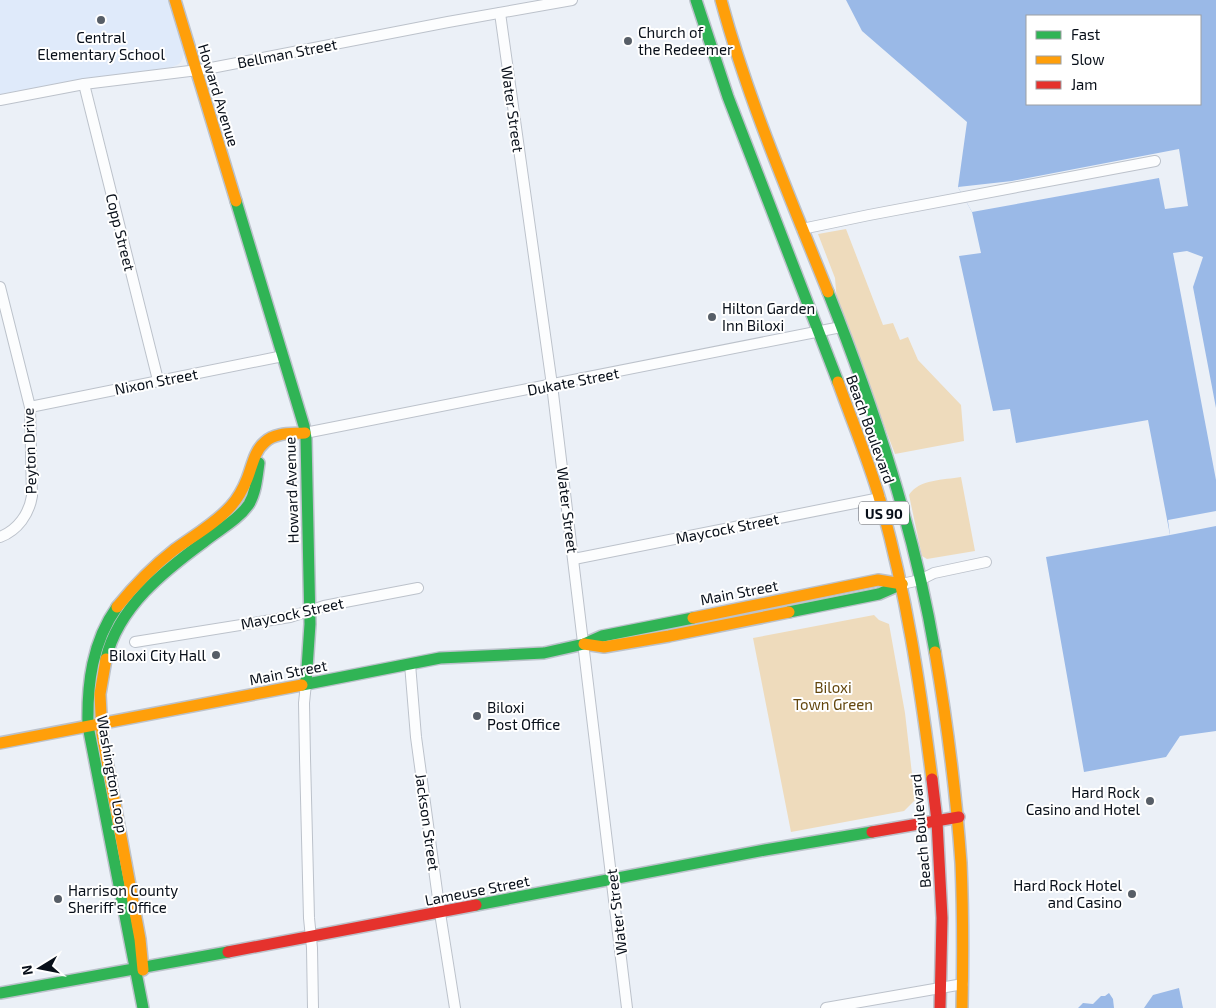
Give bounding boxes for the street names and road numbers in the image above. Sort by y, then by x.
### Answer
street label: Bellman Street [236,34,339,72]
street label: Howard Avenue [195,41,243,149]
street label: Water Street [498,65,528,153]
street label: Copp Street [103,191,139,273]
street label: Dukate Street [526,363,621,399]
street label: Nixon Street [113,364,199,398]
street label: Beach Boulevard [843,372,899,486]
street label: Peyton Drive [18,407,40,495]
street label: Howard Avenue [280,436,302,544]
street label: Water Street [554,466,582,554]
road number: US 90 [859,502,909,524]
street label: Maycock Street [674,509,780,547]
street label: Main Street [699,576,780,608]
street label: Maycock Street [239,593,345,633]
street label: Main Street [248,656,329,688]
street label: Washington Loop [94,714,132,834]
street label: Jackson Street [412,772,444,872]
street label: Beach Boulevard [906,773,934,889]
street label: Water Street [602,868,630,956]
street label: Lameuse Street [423,871,531,909]

